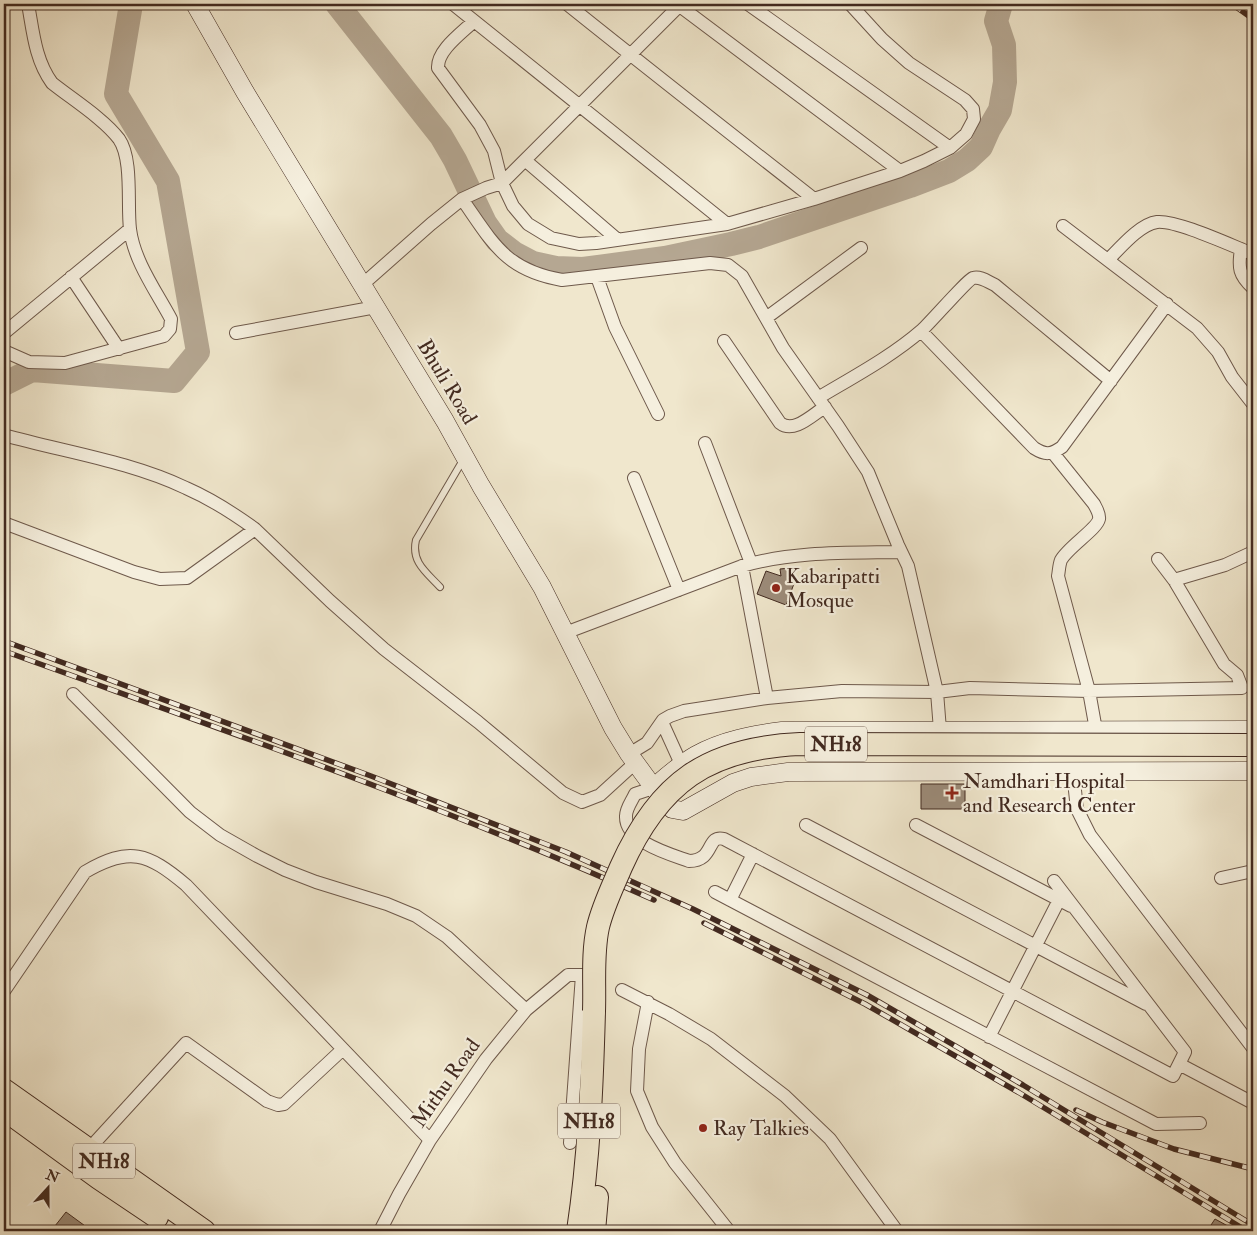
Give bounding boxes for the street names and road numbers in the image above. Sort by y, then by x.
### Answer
street label: Bhuli Road [411,334,483,430]
road number: NH18 [805,726,867,762]
street label: Mithu Road [406,1033,487,1133]
road number: NH18 [558,1104,620,1138]
road number: NH18 [73,1144,135,1178]

